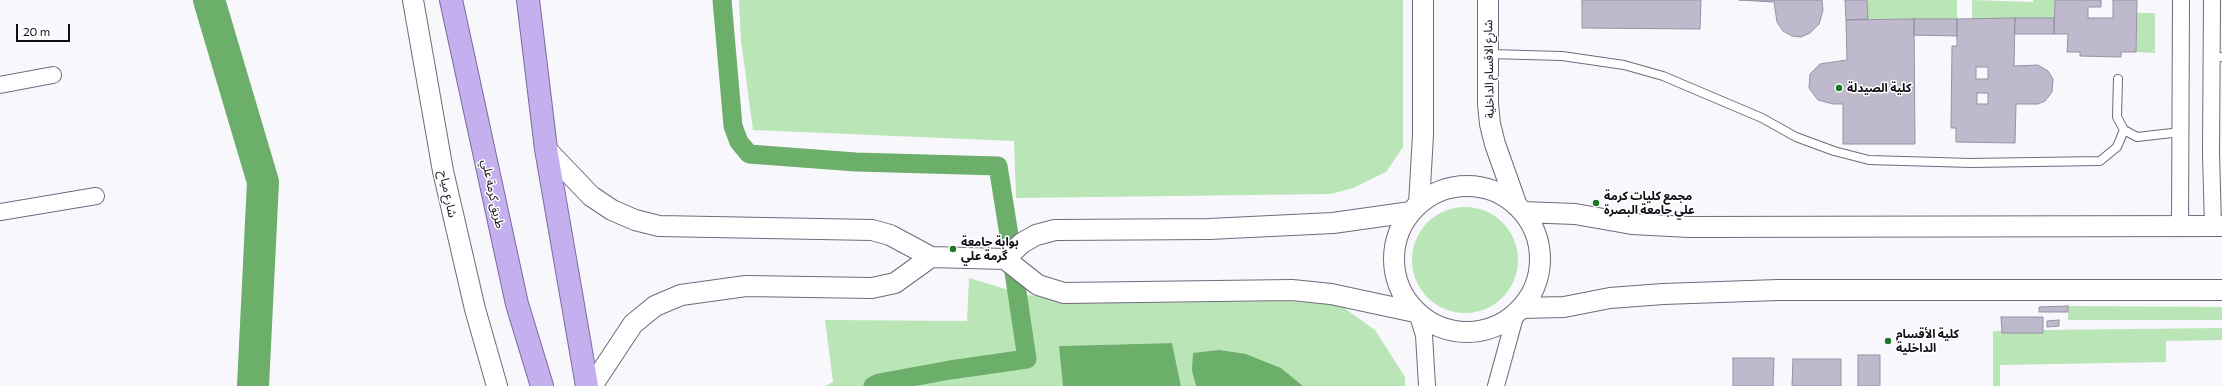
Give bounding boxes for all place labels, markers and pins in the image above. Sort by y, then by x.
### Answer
place label: كلية الصيدلة [1847,81,1911,95]
marker: كلية الصيدلة [1834,83,1844,93]
place label: مجمع كليات كرمة علي جامعة البصرة [1604,189,1695,217]
marker: مجمع كليات كرمة علي جامعة البصرة [1591,198,1601,208]
place label: بوابة جامعة گرمة علي [961,235,1019,263]
marker: بوابة جامعة گرمة علي [948,244,958,254]
place label: كلية الأقسام الداخلية [1896,327,1959,355]
marker: كلية الأقسام الداخلية [1883,336,1893,346]

